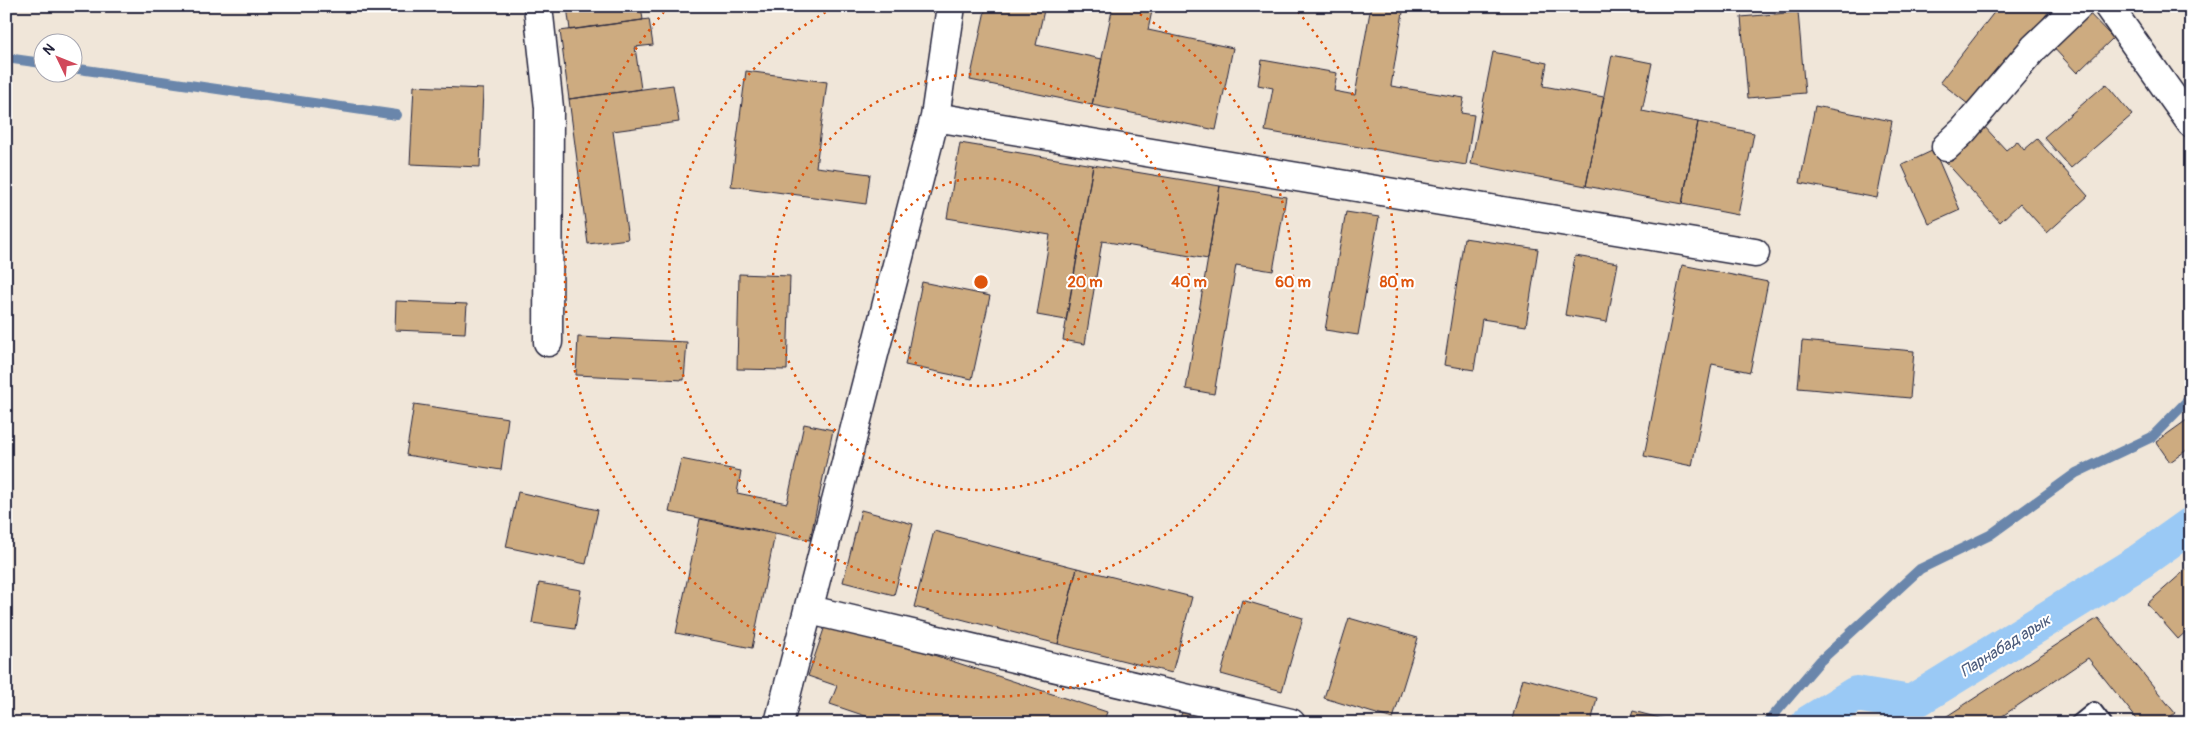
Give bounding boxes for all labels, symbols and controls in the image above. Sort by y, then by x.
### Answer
north arrow [32,32,82,82]
text: N [39,40,58,59]
centre of rings [972,273,990,291]
text: 20 m [1067,273,1103,292]
text: 40 m [1171,273,1207,292]
text: 60 m [1275,273,1311,292]
text: 80 m [1380,273,1414,292]
water label: Парнабад арык [1957,609,2056,682]

